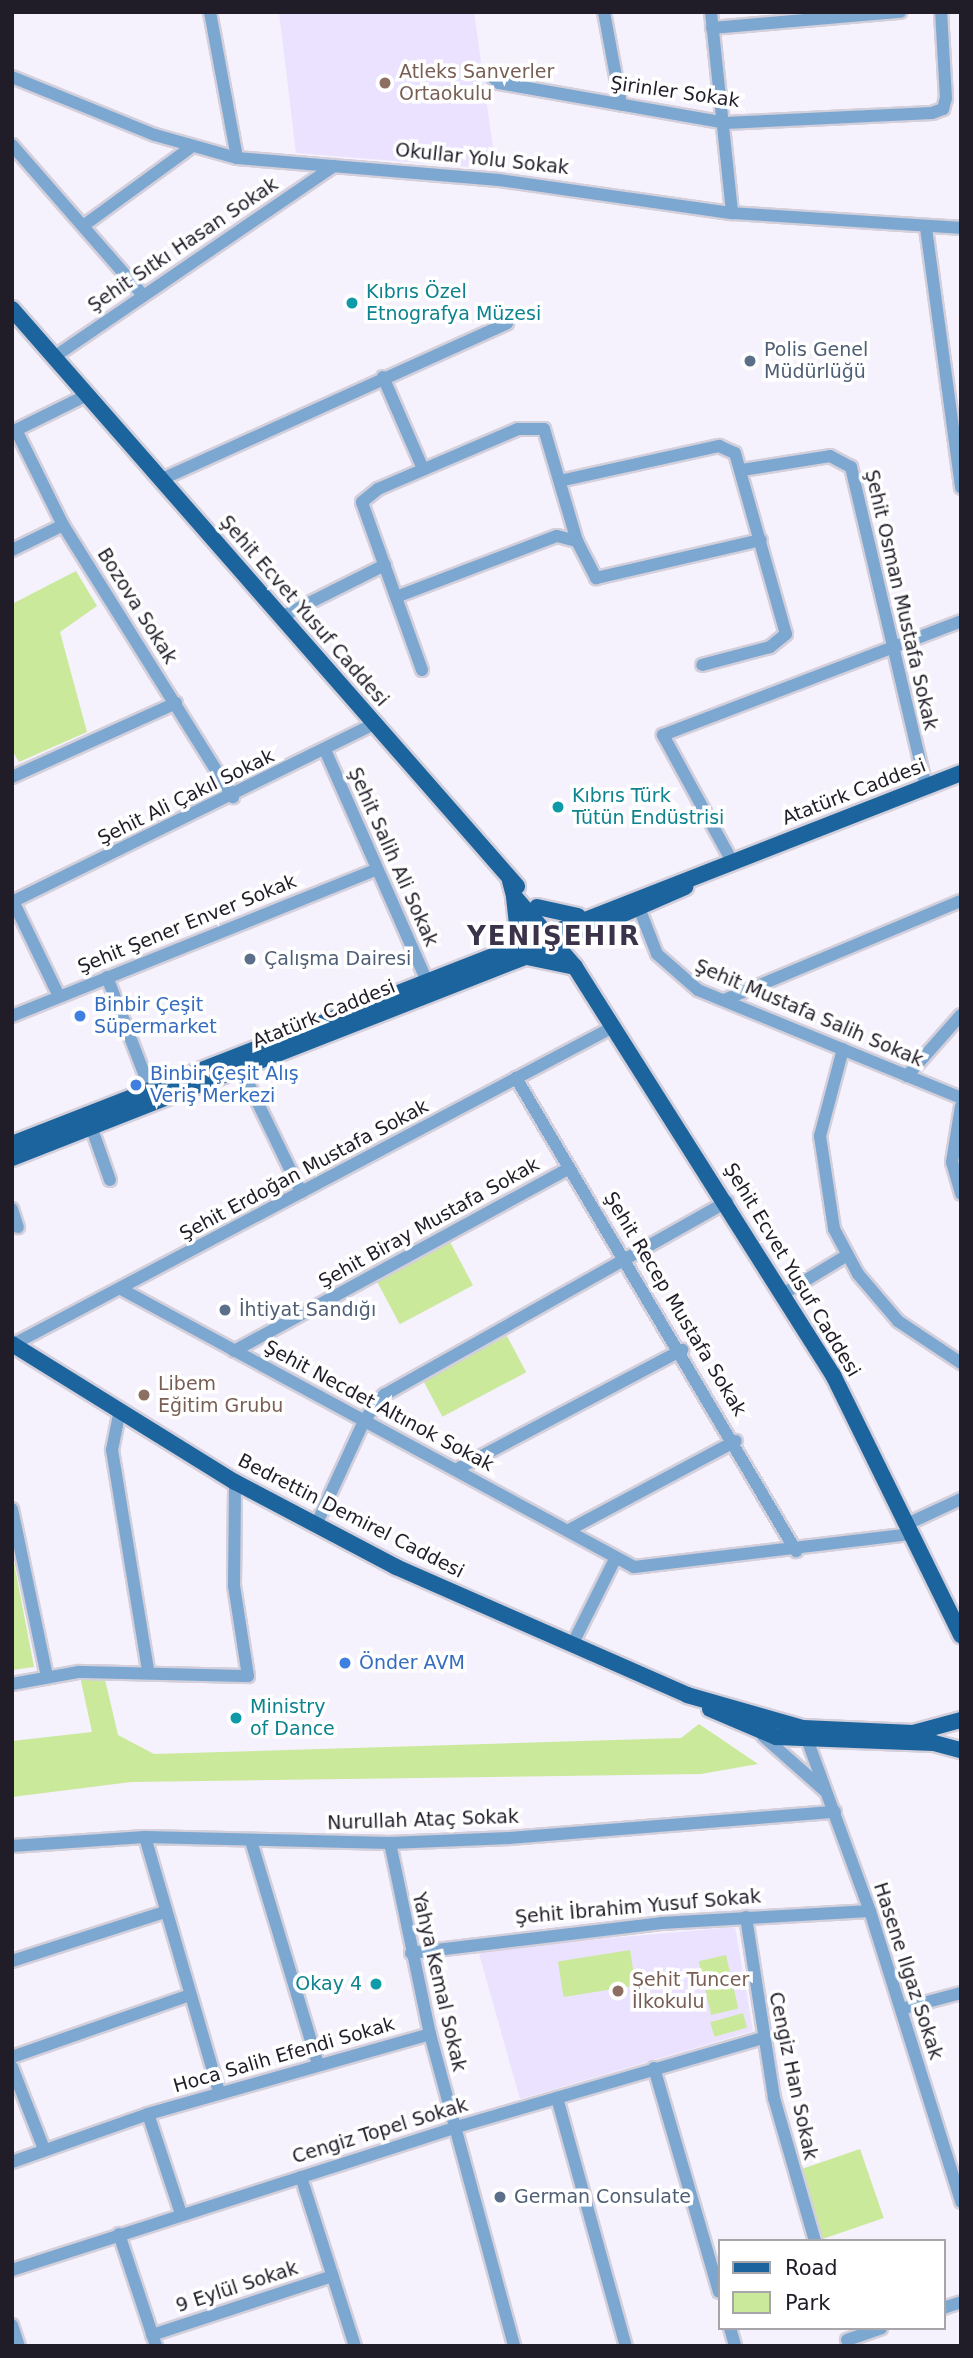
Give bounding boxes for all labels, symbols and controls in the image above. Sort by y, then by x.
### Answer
place label: Atleks Sanverler Ortaokulu [399,61,554,105]
street label: Şirinler Sokak [609,72,741,112]
marker: Atleks Sanverler Ortaokulu [377,75,393,91]
street label: Okullar Yolu Sokak [394,139,570,179]
street label: Şehit Sıtkı Hasan Sokak [84,173,282,317]
place label: Kıbrıs Özel Etnografya Müzesi [366,281,541,325]
marker: Kıbrıs Özel Etnografya Müzesi [344,295,360,311]
place label: Polis Genel Müdürlüğü [764,339,868,383]
marker: Polis Genel Müdürlüğü [742,353,758,369]
street label: Şehit Osman Mustafa Sokak [860,468,942,732]
street label: Şehit Ecvet Yusuf Caddesi [215,511,393,711]
street label: Bozova Sokak [92,544,182,668]
street label: Şehit Ali Çakıl Sokak [94,744,278,850]
street label: Atatürk Caddesi [779,754,929,830]
street label: Şehit Salih Ali Sokak [343,764,443,950]
place label: Kıbrıs Türk Tütün Endüstrisi [572,785,724,829]
marker: Kıbrıs Türk Tütün Endüstrisi [550,799,566,815]
street label: Şehit Şener Enver Sokak [74,870,300,978]
district label: YENIŞEHIR [468,921,640,953]
place label: Çalışma Dairesi [264,948,411,970]
marker: Çalışma Dairesi [242,951,258,967]
street label: Şehit Mustafa Salih Sokak [691,955,927,1071]
street label: Atatürk Caddesi [249,975,399,1053]
place label: Binbir Çeşit Süpermarket [94,994,217,1038]
marker: Binbir Çeşit Süpermarket [72,1008,88,1024]
place label: Binbir Çeşit Alış Veriş Merkezi [150,1063,299,1107]
marker: Binbir Çeşit Alış Veriş Merkezi [128,1077,144,1093]
street label: Şehit Erdoğan Mustafa Sokak [176,1095,432,1245]
street label: Şehit Biray Mustafa Sokak [315,1153,543,1293]
street label: Şehit Ecvet Yusuf Caddesi [719,1159,865,1381]
street label: Şehit Recep Mustafa Sokak [599,1188,751,1420]
place label: İhtiyat Sandığı [239,1299,376,1321]
marker: İhtiyat Sandığı [217,1302,233,1318]
street label: Şehit Necdet Altınok Sokak [260,1336,498,1476]
place label: Libem Eğitim Grubu [158,1373,283,1417]
marker: Libem Eğitim Grubu [136,1387,152,1403]
street label: Bedrettin Demirel Caddesi [234,1449,468,1583]
place label: Önder AVM [359,1652,465,1674]
marker: Önder AVM [337,1655,353,1671]
place label: Ministry of Dance [250,1696,335,1740]
marker: Ministry of Dance [228,1710,244,1726]
street label: Nurullah Ataç Sokak [327,1805,519,1835]
street label: Hasene Ilgaz Sokak [869,1880,947,2062]
street label: Şehit İbrahim Yusuf Sokak [514,1885,762,1929]
street label: Yahya Kemal Sokak [407,1890,471,2074]
place label: Şehit Tuncer İlkokulu [632,1969,749,2013]
place label: Okay 4 [295,1973,362,1995]
marker: Okay 4 [368,1976,384,1992]
marker: Şehit Tuncer İlkokulu [610,1983,626,1999]
street label: Cengiz Han Sokak [764,1990,822,2162]
street label: Hoca Salih Efendi Sokak [171,2012,397,2098]
street label: Cengiz Topel Sokak [289,2093,471,2169]
place label: German Consulate [514,2186,691,2208]
marker: German Consulate [492,2189,508,2205]
legend [718,2239,945,2330]
text: Road [785,2256,838,2280]
street label: 9 Eylül Sokak [173,2257,301,2317]
text: Park [785,2291,830,2315]

